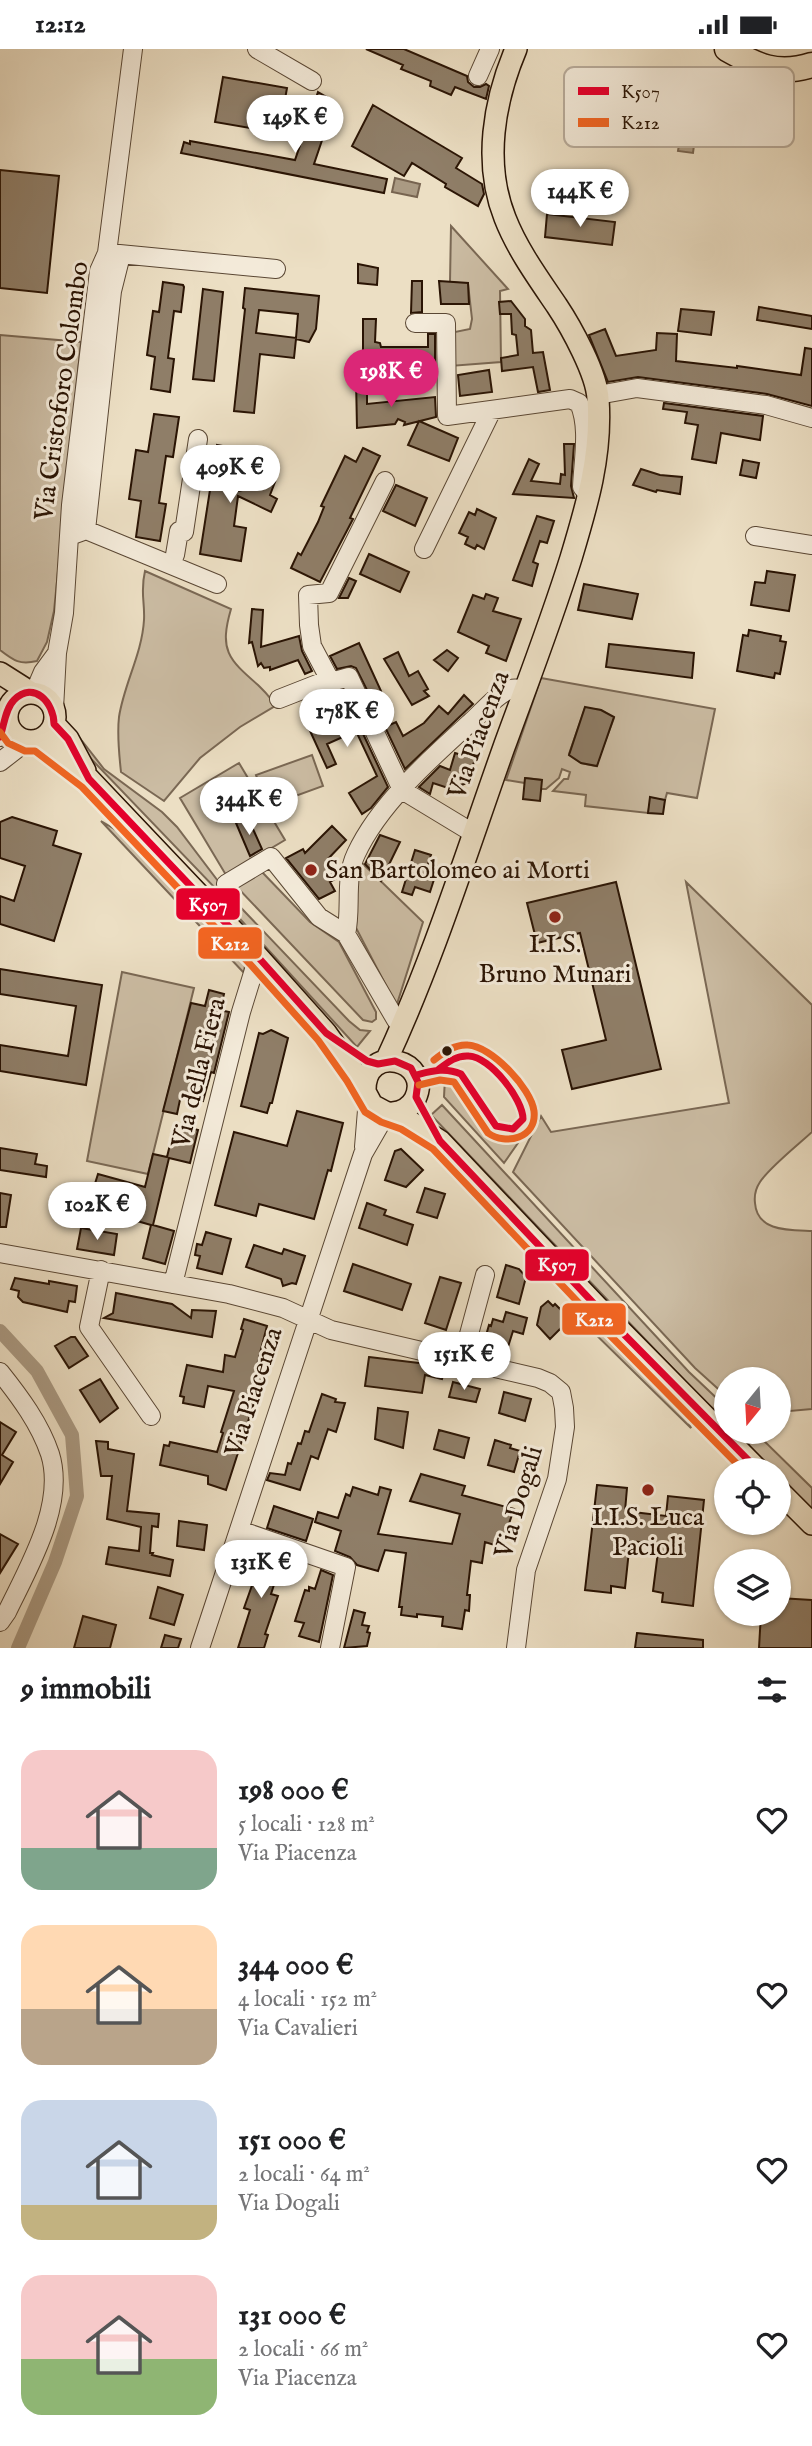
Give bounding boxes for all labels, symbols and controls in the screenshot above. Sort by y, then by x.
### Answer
text: 12:12 [35,8,86,41]
legend [564,67,794,147]
text: K507 [621,81,660,105]
pin: 149K € [238,95,352,155]
text: 149K € [262,103,328,132]
text: K212 [621,112,660,136]
pin: 144K € [523,169,637,229]
text: 144K € [547,177,613,206]
street label: Via Cristoforo Colombo [27,259,97,524]
pin: 198K € [334,349,448,409]
text: 198K € [360,357,422,386]
pin: 409K € [173,445,287,505]
text: 409K € [196,453,264,482]
street label: Via Piacenza [440,666,518,805]
pin: 178K € [290,689,404,749]
text: 178K € [315,697,379,726]
pin: 344K € [192,777,306,837]
text: 344K € [216,785,282,814]
place label: San Bartolomeo ai Morti [325,854,590,887]
marker: San Bartolomeo ai Morti [303,862,319,878]
line badge: K507 [175,887,241,921]
text: K507 [189,894,227,918]
marker: I.I.S. Bruno Munari [547,909,563,925]
line badge: K212 [197,926,263,960]
place label: I.I.S. Bruno Munari [478,928,632,991]
text: K212 [211,933,249,957]
street label: Via della Fiera [164,994,234,1153]
unlabelled marker [440,1044,454,1058]
pin: 102K € [40,1183,154,1242]
text: 102K € [64,1190,130,1219]
line badge: K507 [524,1248,590,1282]
text: K507 [538,1254,576,1278]
line badge: K212 [561,1302,627,1336]
text: K212 [575,1309,613,1333]
street label: Via Piacenza [217,1322,291,1462]
pin: 151K € [407,1333,521,1392]
text: 151K € [434,1340,494,1369]
north arrow [714,1367,791,1444]
map controls [714,1367,791,1626]
street label: Via Dogali [487,1442,551,1563]
button: locate [714,1458,791,1535]
marker: I.I.S. Luca Pacioli [640,1482,656,1498]
place label: I.I.S. Luca Pacioli [592,1501,705,1564]
pin: 131K € [204,1541,318,1600]
text: 131K € [231,1548,291,1577]
button: layers [714,1549,791,1626]
text: 9 immobili [21,1671,151,1709]
icon: filters [753,1671,791,1709]
text: 198 000 € [238,1772,349,1810]
icon: home [77,1778,161,1862]
icon: heart [753,1801,791,1839]
text: 5 locali · 128 m² [238,1810,375,1839]
text: Via Piacenza [238,1839,357,1868]
text: 344 000 € [238,1947,354,1985]
icon: home [77,1953,161,2037]
icon: heart [753,1976,791,2014]
text: 4 locali · 152 m² [238,1985,377,2014]
text: Via Cavalieri [238,2014,358,2043]
text: 151 000 € [238,2122,346,2160]
icon: home [77,2128,161,2212]
icon: heart [753,2151,791,2189]
text: 2 locali · 64 m² [238,2160,370,2189]
text: Via Dogali [238,2189,340,2218]
text: 131 000 € [238,2297,346,2335]
icon: home [77,2303,161,2387]
icon: heart [753,2326,791,2364]
text: 2 locali · 66 m² [238,2335,368,2364]
text: Via Piacenza [238,2364,357,2393]

